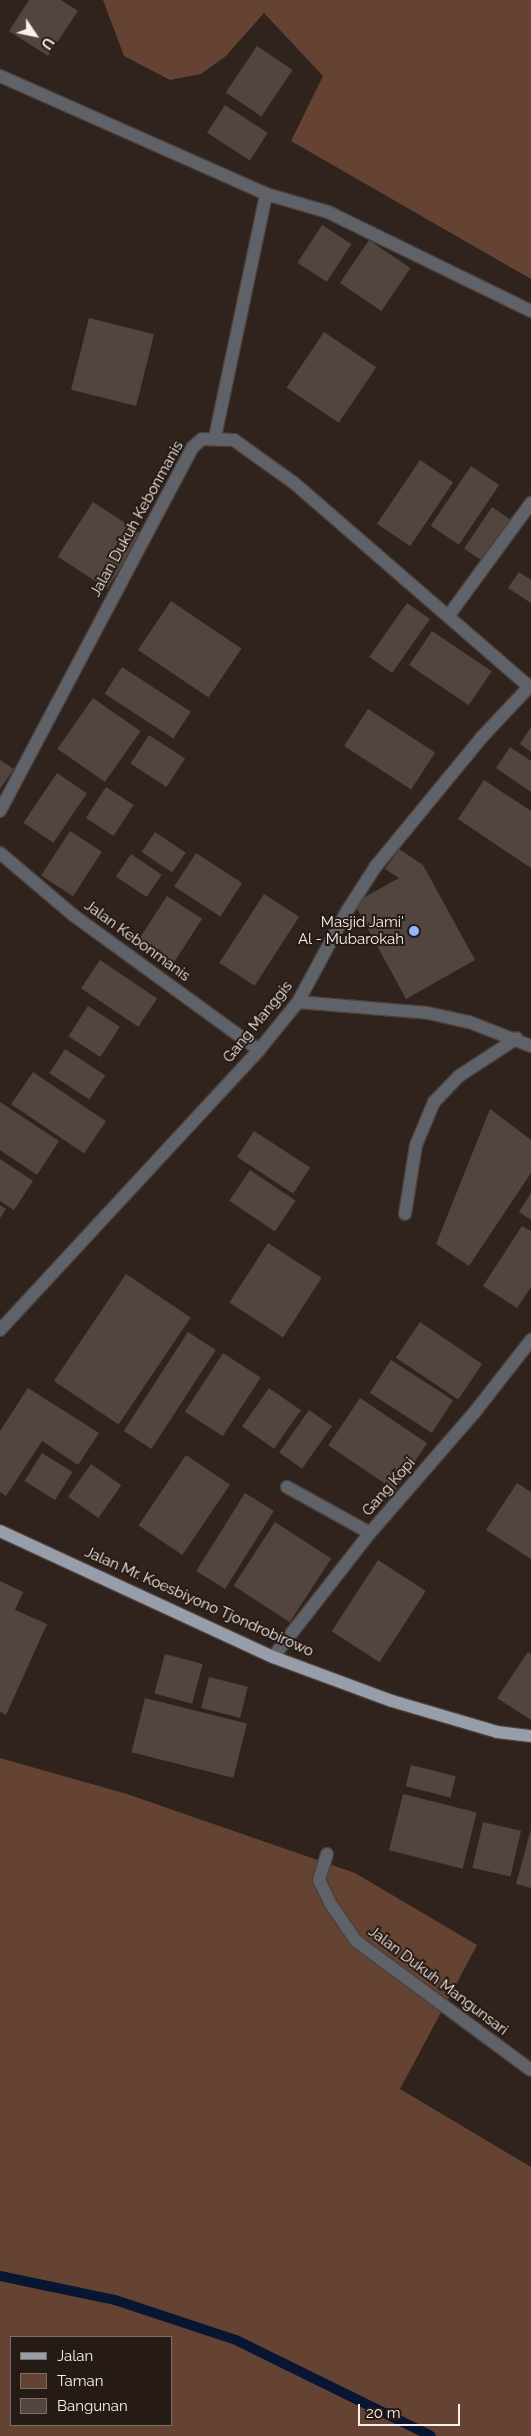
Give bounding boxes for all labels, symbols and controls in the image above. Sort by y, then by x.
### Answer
north arrow [10,10,60,60]
text: U [38,35,57,52]
street label: Jalan Dukuh Kebonmanis [87,438,187,600]
street label: Jalan Kebonmanis [81,897,193,985]
place label: Masjid Jami' Al - Mubarokah [298,913,404,948]
marker: Masjid Jami' Al - Mubarokah [408,925,420,937]
street label: Gang Manggis [220,978,296,1066]
street label: Gang Kopi [359,1454,419,1520]
street label: Jalan Mr. Koesbiyono Tjondrobirowo [82,1543,316,1661]
street label: Jalan Dukuh Mangunsari [365,1923,511,2039]
legend [10,2336,172,2426]
text: Jalan [57,2347,93,2365]
text: Taman [57,2372,103,2390]
scale bar [361,2394,464,2426]
text: Bangunan [57,2397,128,2415]
text: 20 m [366,2404,401,2422]

